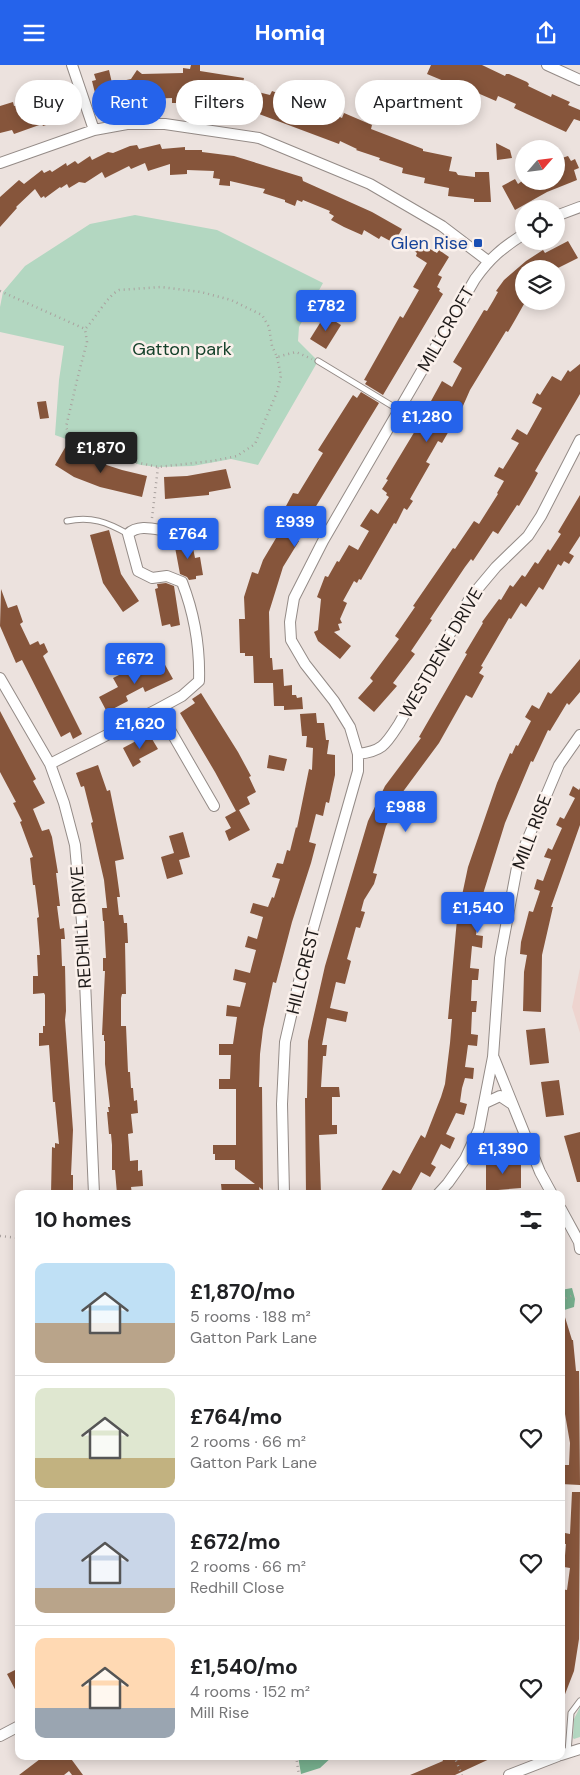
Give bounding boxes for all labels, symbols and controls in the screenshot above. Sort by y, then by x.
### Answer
text: Homiq [255,18,325,47]
icon: menu [20,19,48,47]
icon: share [532,19,560,47]
chip: Buy [15,80,82,125]
chip: Rent [92,80,166,125]
chip: Filters [176,80,263,125]
chip: New [273,80,345,125]
chip: Apartment [355,80,481,125]
north arrow [515,140,565,190]
map controls [515,140,565,310]
button: locate [515,200,565,250]
place label: Glen Rise [391,231,468,255]
marker: Glen Rise [472,237,484,249]
button: layers [515,260,565,310]
street label: MILLCROFT [412,282,480,376]
pin: £782 [296,289,356,332]
text: £782 [307,295,345,316]
park label: Gatton park [132,337,232,361]
pin: £1,280 [386,401,468,443]
text: £1,280 [402,406,452,427]
pin: £1,870 [60,431,142,474]
text: £1,870 [76,437,126,458]
pin: £939 [265,505,325,548]
text: £939 [275,511,315,532]
pin: £764 [158,517,218,560]
text: £764 [169,523,208,544]
street label: WESTDENE DRIVE [394,583,488,723]
pin: £672 [105,643,165,685]
text: £672 [116,648,154,669]
pin: £1,620 [99,707,181,750]
text: £1,620 [115,713,165,734]
pin: £988 [376,791,436,833]
street label: MILL RISE [507,791,557,873]
text: £988 [386,796,426,817]
street label: REDHILL DRIVE [65,865,97,989]
pin: £1,540 [437,891,519,934]
text: £1,540 [452,897,504,918]
street label: HILLCREST [281,925,325,1017]
pin: £1,390 [462,1133,544,1175]
text: £1,390 [478,1138,528,1159]
text: 10 homes [35,1206,132,1234]
icon: filters [517,1206,545,1234]
text: £1,870/mo [190,1278,295,1306]
icon: home [75,1283,135,1343]
icon: heart [517,1299,545,1327]
text: 5 rooms · 188 m² [190,1306,311,1327]
text: Gatton Park Lane [190,1327,317,1348]
text: £764/mo [190,1403,282,1431]
icon: home [75,1408,135,1468]
icon: heart [517,1424,545,1452]
text: 2 rooms · 66 m² [190,1431,306,1452]
text: Gatton Park Lane [190,1452,317,1473]
text: £672/mo [190,1528,281,1556]
icon: home [75,1533,135,1593]
icon: heart [517,1549,545,1577]
text: 2 rooms · 66 m² [190,1556,306,1577]
text: Redhill Close [190,1577,284,1598]
text: £1,540/mo [190,1653,298,1681]
icon: home [75,1658,135,1718]
icon: heart [517,1674,545,1702]
text: 4 rooms · 152 m² [190,1681,310,1702]
text: Mill Rise [190,1702,249,1723]

